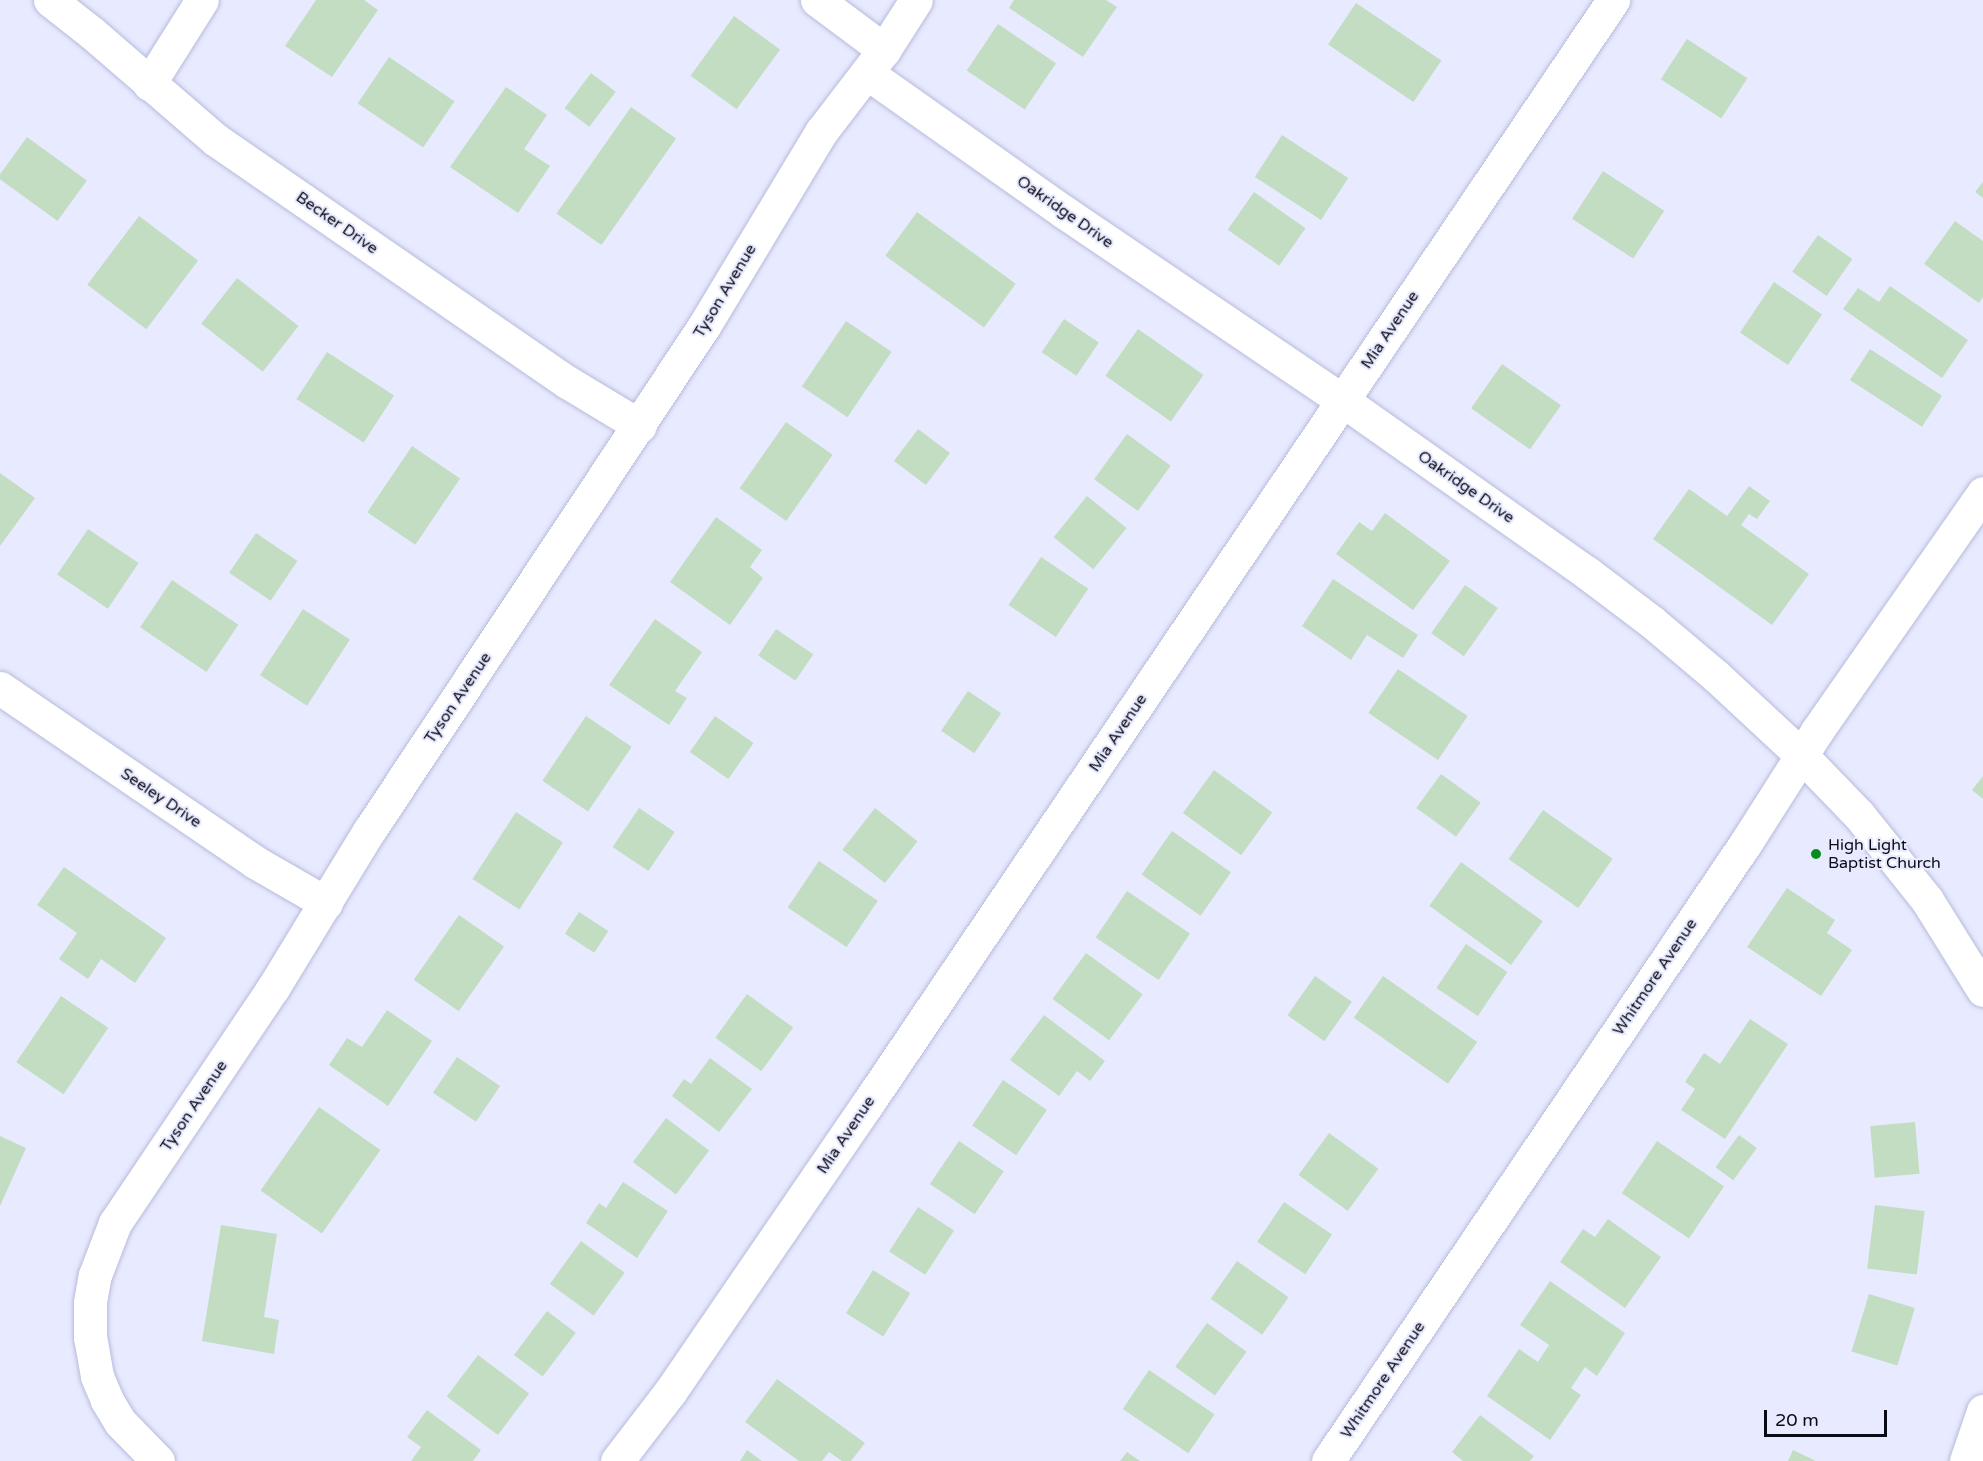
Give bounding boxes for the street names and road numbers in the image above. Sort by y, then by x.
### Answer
street label: Oakridge Drive [1013,172,1117,252]
street label: Becker Drive [292,188,382,258]
street label: Tyson Avenue [690,241,760,341]
street label: Mia Avenue [1357,287,1423,373]
street label: Oakridge Drive [1414,447,1518,527]
street label: Tyson Avenue [420,649,496,747]
street label: Mia Avenue [1085,690,1151,776]
street label: Seeley Drive [117,764,205,832]
street label: Whitmore Avenue [1609,915,1701,1039]
street label: Tyson Avenue [156,1057,232,1155]
street label: Mia Avenue [813,1092,879,1178]
street label: Whitmore Avenue [1337,1318,1429,1442]

